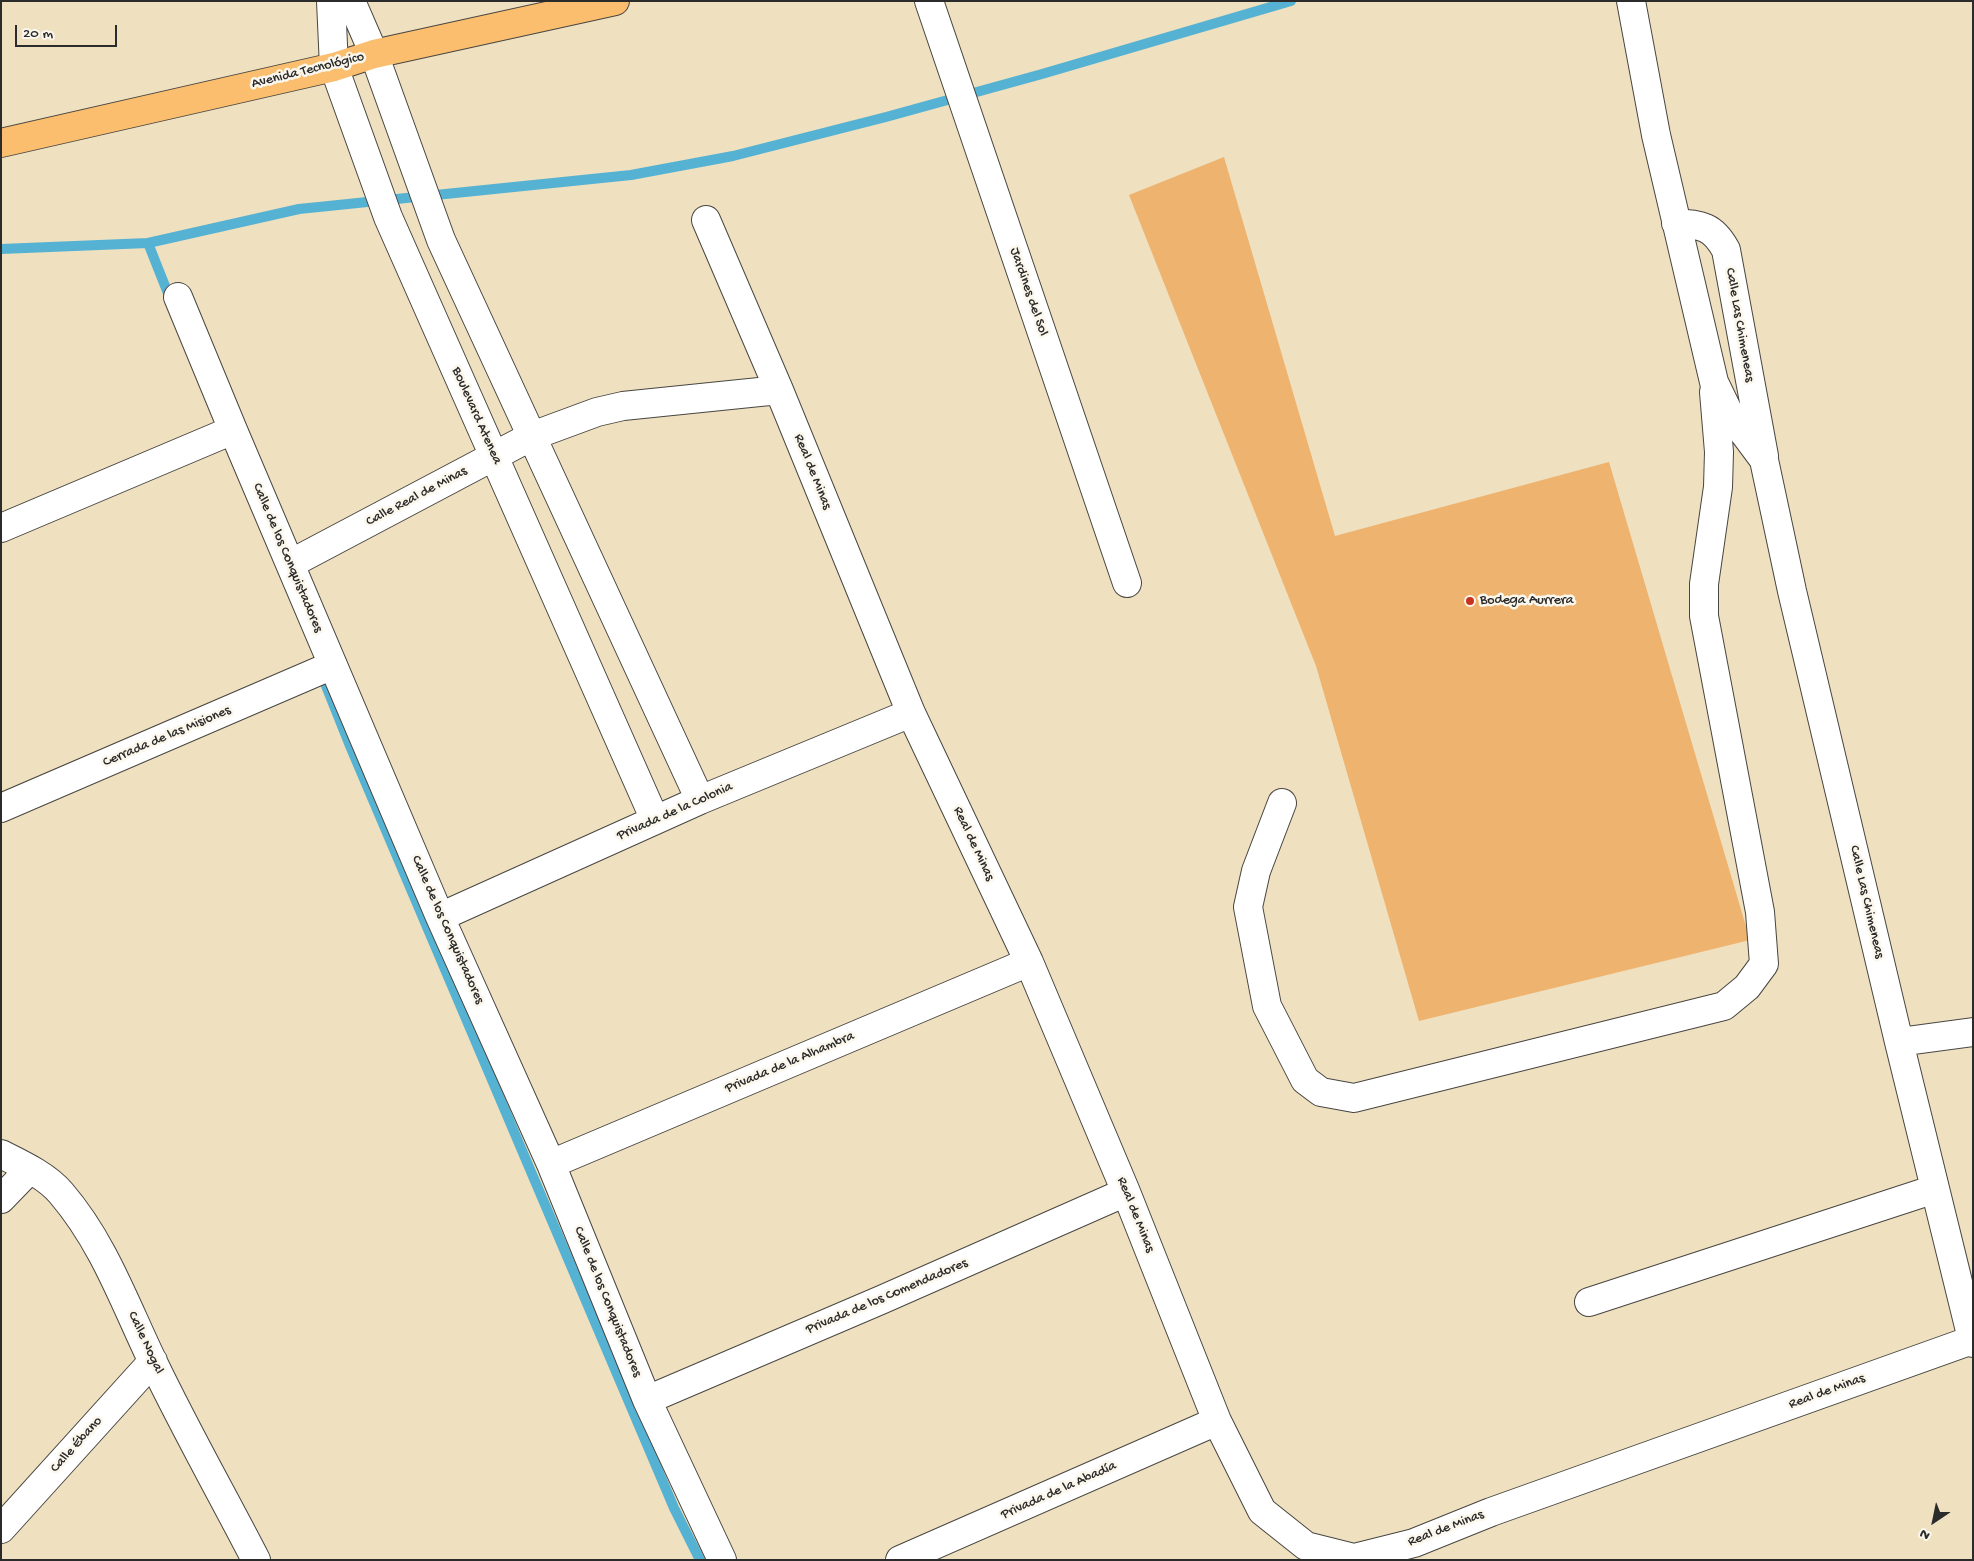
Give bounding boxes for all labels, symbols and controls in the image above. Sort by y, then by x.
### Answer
scale bar [18,15,120,47]
text: 20 m [23,25,53,43]
street label: Avenida Tecnológico [250,49,366,93]
street label: Jardines del Sol [1005,246,1051,338]
street label: Calle Las Chimeneas [1721,267,1757,383]
street label: Boulevard Atenea [447,365,505,467]
street label: Real de Minas [789,432,835,512]
street label: Calle Real de Minas [364,463,470,531]
street label: Calle de los Conquistadores [248,481,326,635]
place label: Bodega Aurrera [1480,593,1574,609]
marker: Bodega Aurrera [1464,595,1476,607]
street label: Cerrada de las Misiones [101,702,233,772]
street label: Privada de la Colonia [615,779,735,845]
street label: Real de Minas [949,804,997,884]
street label: Calle Las Chimeneas [1845,844,1887,960]
street label: Calle de los Conquistadores [407,853,487,1007]
street label: Privada de la Alhambra [723,1028,857,1098]
street label: Real de Minas [1112,1175,1158,1255]
street label: Calle de los Conquistadores [569,1224,645,1380]
street label: Privada de los Comendadores [804,1255,970,1339]
street label: Calle Nogal [123,1309,167,1377]
street label: Real de Minas [1787,1370,1867,1414]
street label: Calle Ébano [47,1413,107,1477]
street label: Privada de la Abadía [999,1458,1119,1524]
north arrow [1909,1496,1959,1546]
street label: Real de Minas [1406,1507,1486,1551]
text: N [1917,1524,1934,1543]

